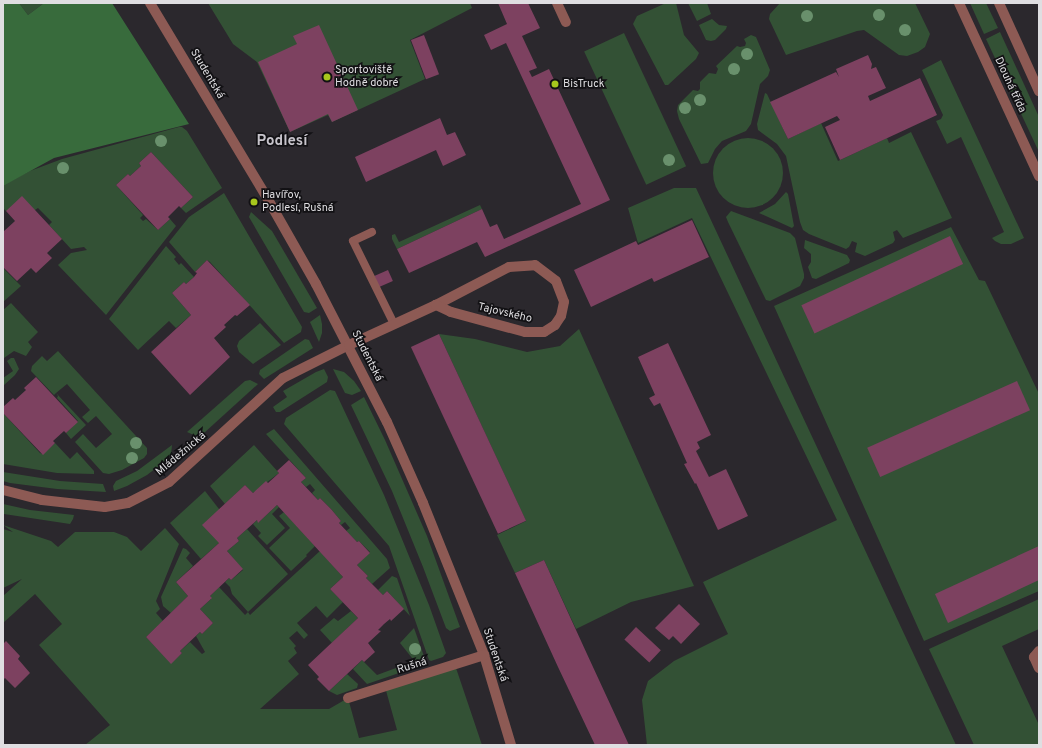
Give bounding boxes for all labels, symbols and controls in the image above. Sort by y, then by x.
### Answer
street label: Studentská [187,47,227,101]
street label: Dlouhá třída [991,55,1029,115]
place label: Sportoviště Hodně dobré [335,64,399,90]
marker: Sportoviště Hodně dobré [322,72,332,82]
place label: BisTruck [563,77,604,91]
marker: BisTruck [550,79,560,89]
district label: Podlesí [257,133,307,151]
place label: Havířov, Podlesí, Rušná [262,189,334,215]
marker: Havířov, Podlesí, Rušná [249,197,259,207]
street label: Tajovského [477,300,533,326]
street label: Studentská [349,328,385,384]
street label: Mládežnická [153,429,209,479]
street label: Studentská [480,627,510,683]
street label: Rušná [395,655,429,677]

